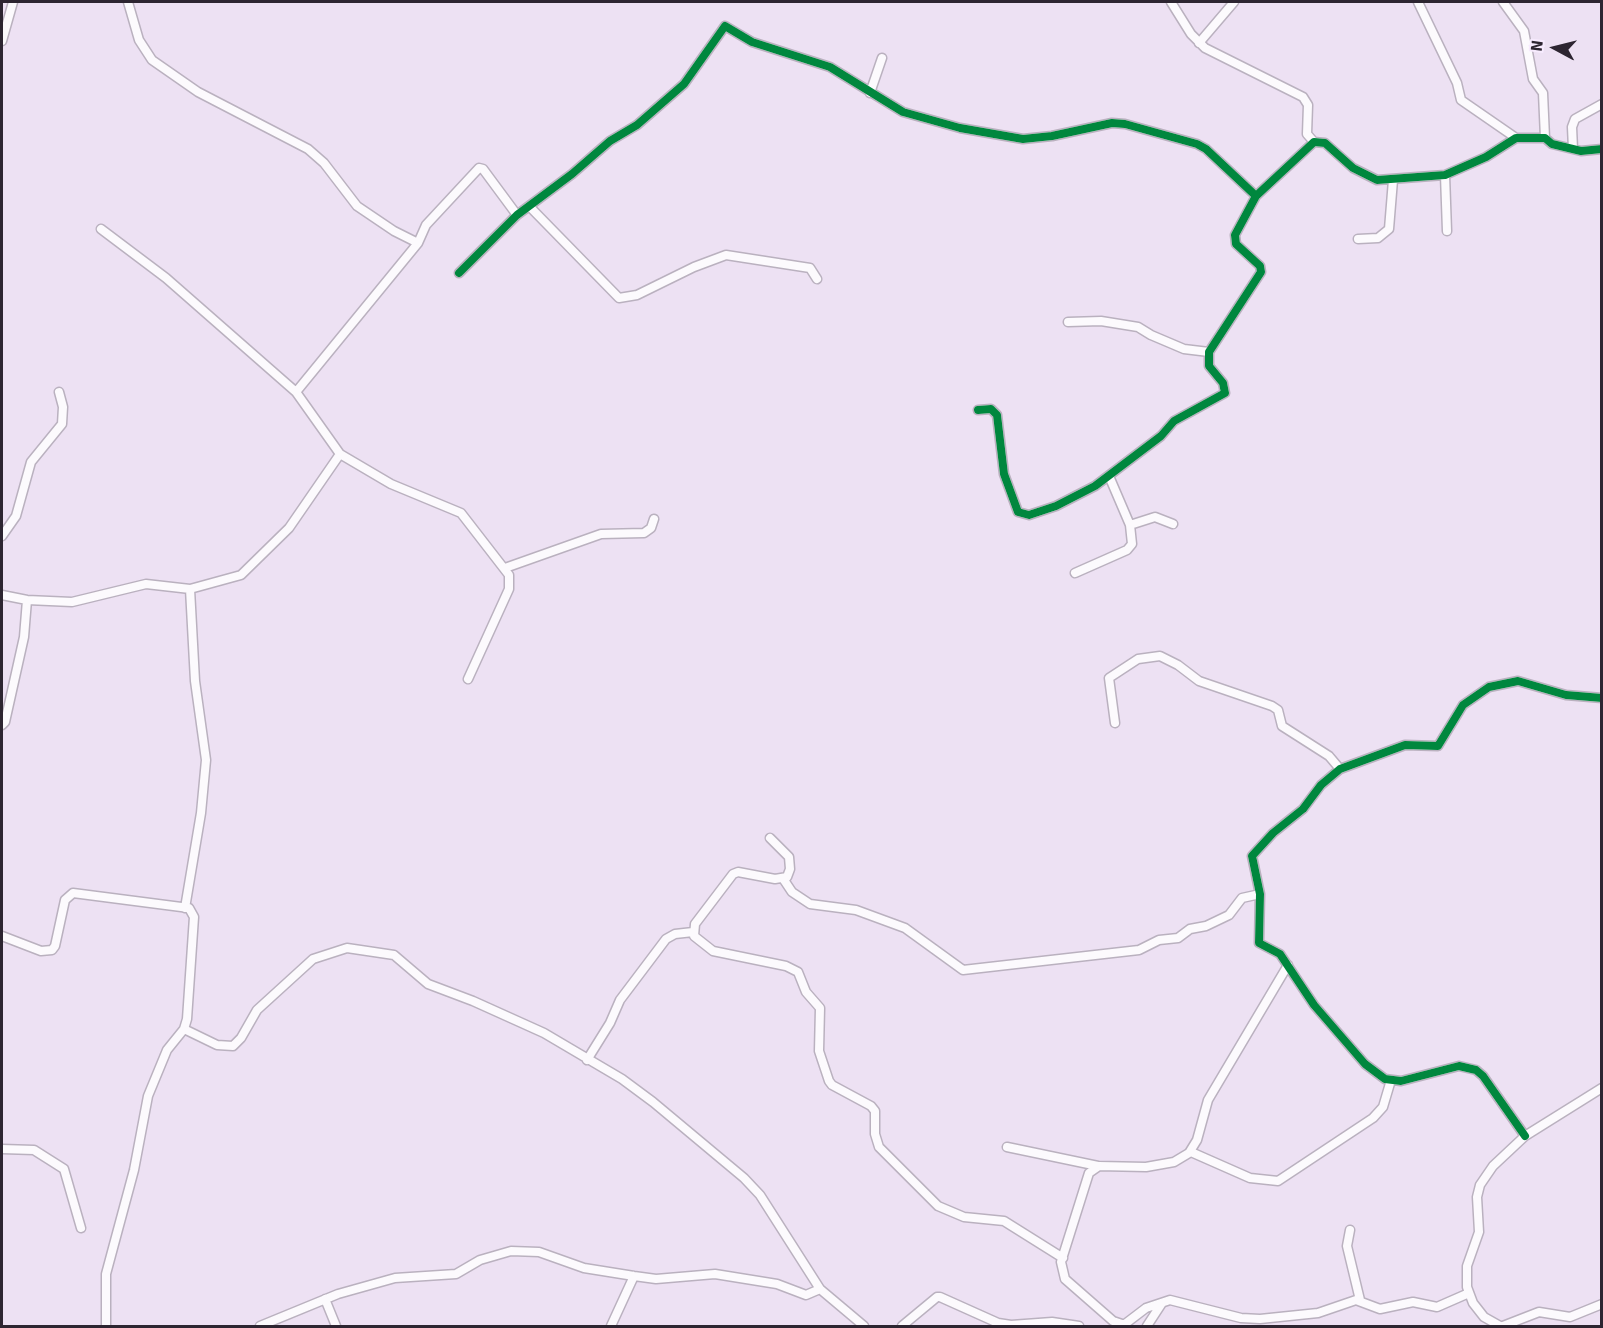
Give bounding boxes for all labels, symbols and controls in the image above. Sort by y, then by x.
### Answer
north arrow [1525,18,1585,78]
text: N [1527,39,1548,53]

